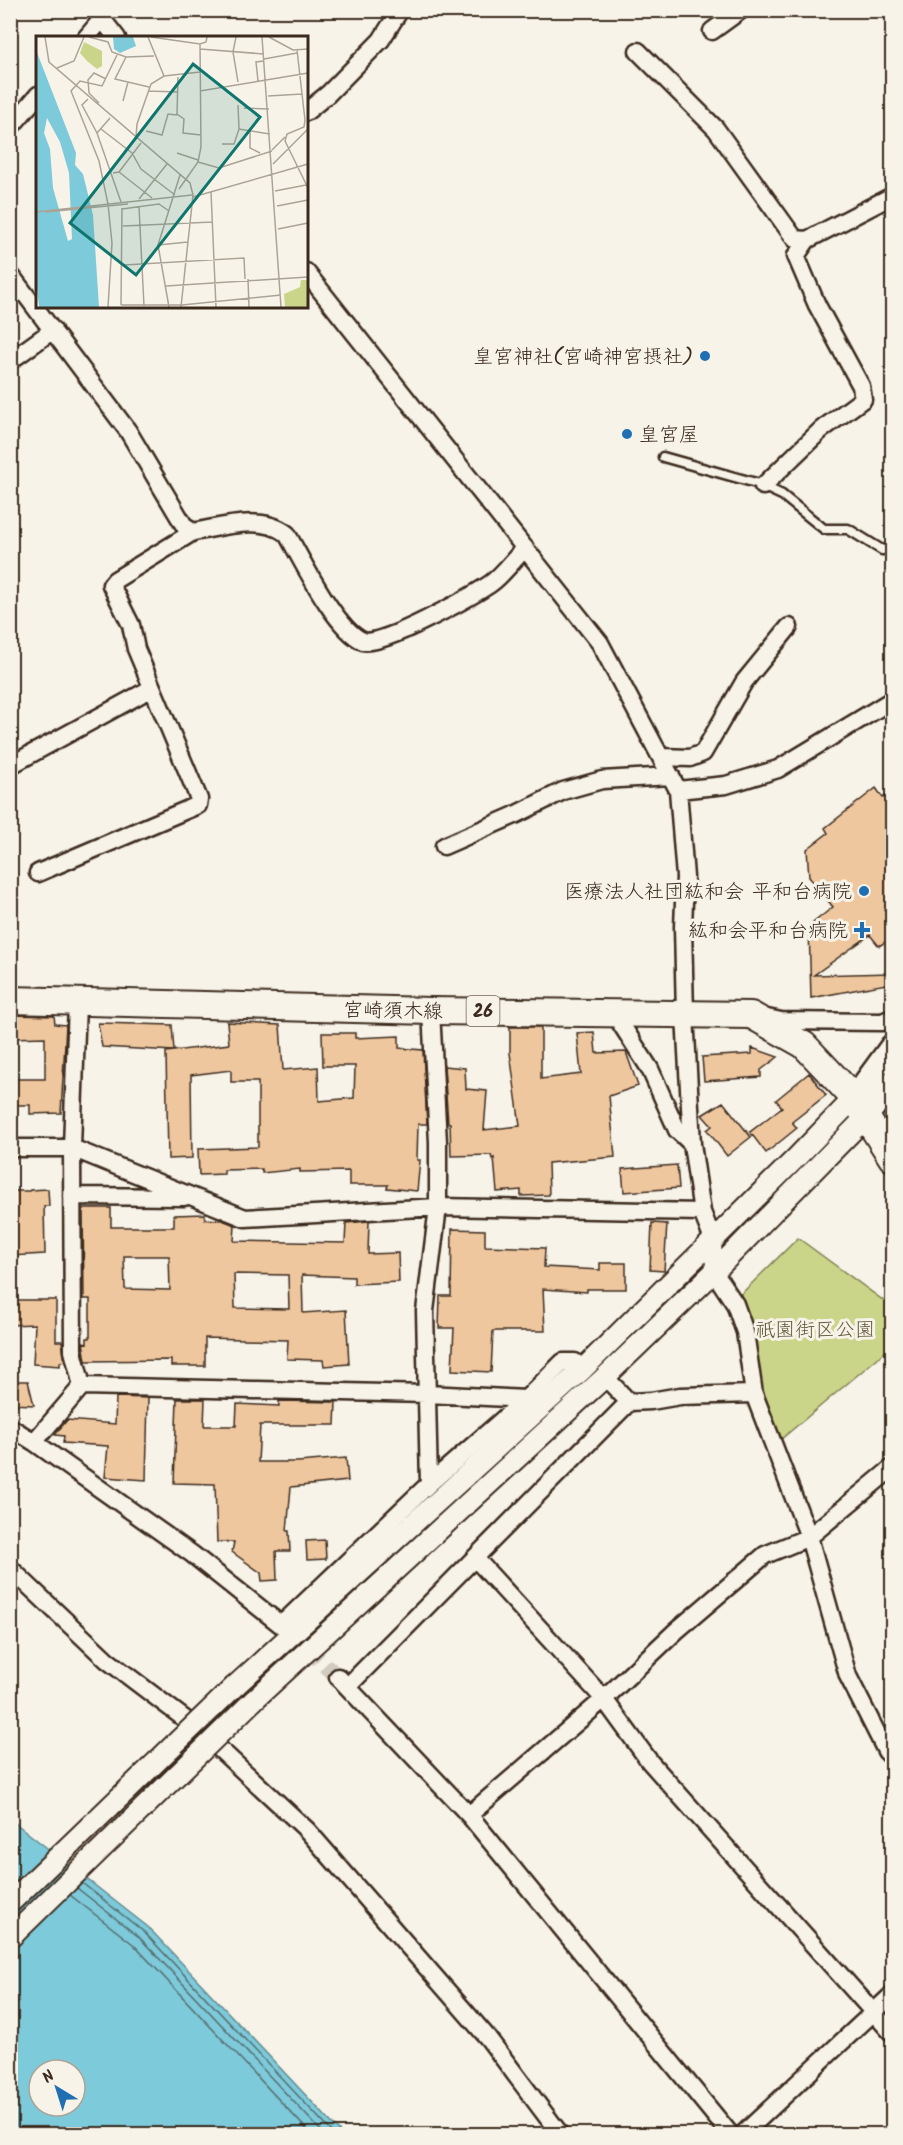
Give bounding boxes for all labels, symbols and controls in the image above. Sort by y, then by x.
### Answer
inset map [36,36,308,308]
place label: 皇宮神社(宮崎神宮摂社) [473,342,693,374]
marker: 皇宮神社(宮崎神宮摂社) [698,349,712,363]
place label: 皇宮屋 [639,420,699,452]
marker: 皇宮屋 [620,427,634,441]
place label: 医療法人社団紘和会 平和台病院 [564,877,852,909]
marker: 医療法人社団紘和会 平和台病院 [857,884,871,898]
place label: 紘和会平和台病院 [688,916,848,948]
marker: 紘和会平和台病院 [853,921,871,939]
street label: 宮崎須木線 [343,995,443,1029]
road number: 26 [466,996,500,1026]
park label: 祇園街区公園 [755,1315,875,1347]
north arrow [27,2058,87,2118]
text: N [37,2064,60,2090]

